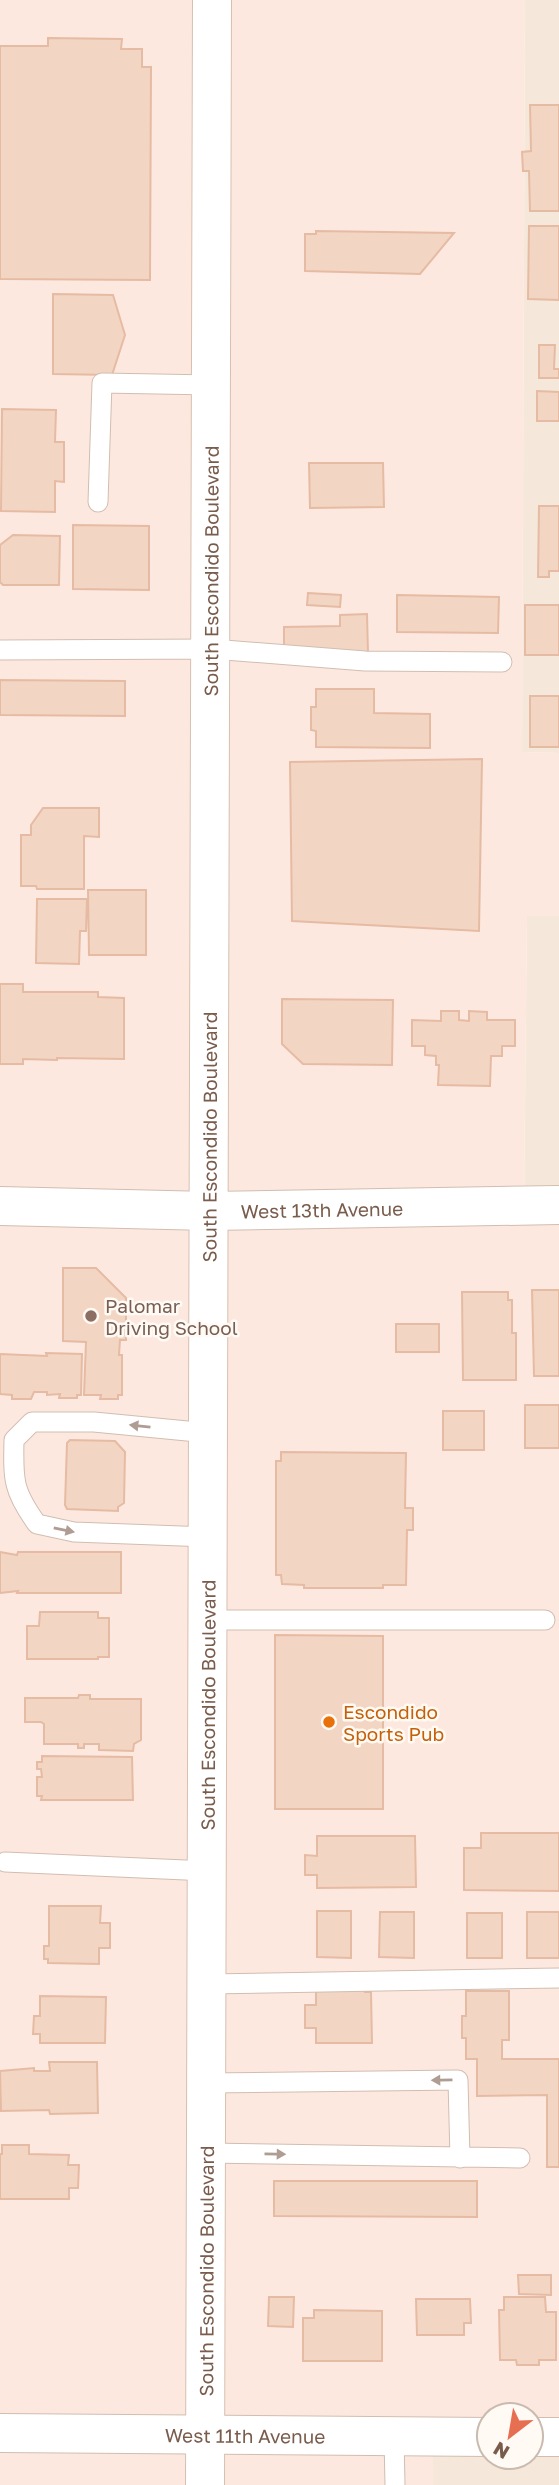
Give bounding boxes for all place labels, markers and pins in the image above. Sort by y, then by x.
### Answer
place label: Palomar Driving School [105,1294,238,1339]
marker: Palomar Driving School [83,1308,99,1324]
place label: Escondido Sports Pub [343,1700,444,1745]
marker: Escondido Sports Pub [321,1714,337,1730]

